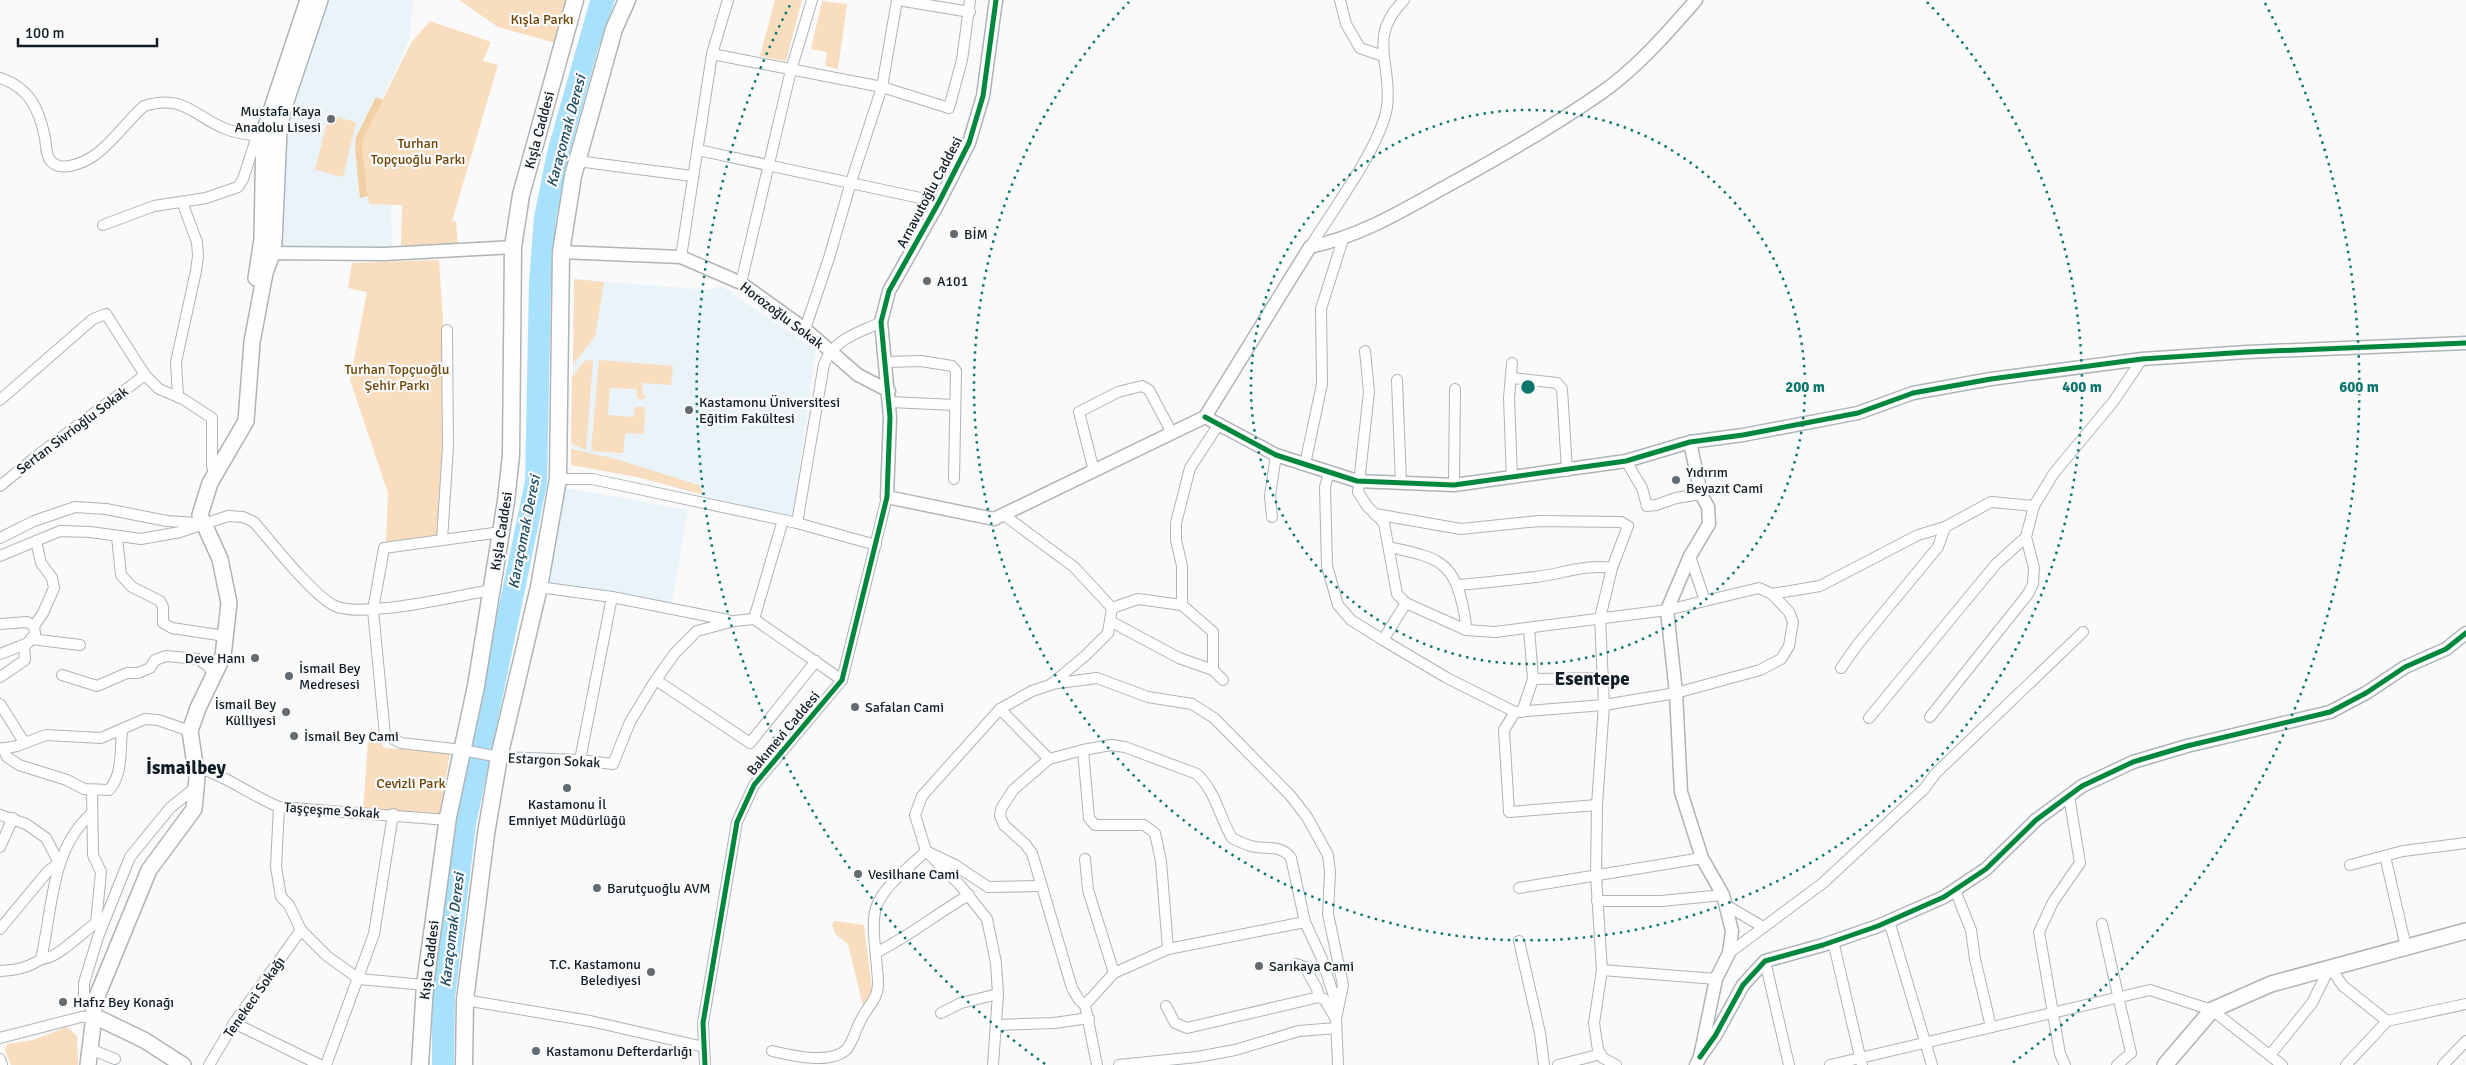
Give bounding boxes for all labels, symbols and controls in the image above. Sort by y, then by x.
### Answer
park label: Kışla Parkı [510,11,574,28]
scale bar [18,15,156,47]
text: 100 m [25,24,65,42]
water label: Karaçomak Deresi [542,71,590,189]
street label: Kışla Caddesi [521,89,558,171]
place label: Mustafa Kaya Anadolu Lisesi [234,103,321,136]
marker: Mustafa Kaya Anadolu Lisesi [325,113,337,125]
street label: Arnavutoğlu Caddesi [893,134,966,251]
park label: Turhan Topçuoğlu Parkı [371,135,465,168]
place label: BİM [964,226,988,243]
marker: BİM [948,228,960,240]
place label: A101 [937,273,968,290]
marker: A101 [921,275,933,287]
street label: Horozoğlu Sokak [737,278,827,352]
park label: Turhan Topçuoğlu Şehir Parkı [345,361,449,394]
centre of rings [1519,378,1537,396]
text: 200 m [1785,378,1825,396]
text: 400 m [2062,378,2102,396]
text: 600 m [2339,378,2379,396]
street label: Sertan Sivrioğlu Sokak [13,383,132,478]
place label: Kastamonu Üniversitesi Eğitim Fakültesi [699,394,840,427]
marker: Kastamonu Üniversitesi Eğitim Fakültesi [683,404,695,416]
place label: Yıdırım Beyazıt Cami [1686,464,1763,497]
water label: Karaçomak Deresi [504,472,544,590]
marker: Yıdırım Beyazıt Cami [1670,474,1682,486]
street label: Kışla Caddesi [487,490,516,572]
place label: Deve Hanı [185,650,245,667]
marker: Deve Hanı [249,652,261,664]
place label: İsmail Bey Medresesi [299,660,361,693]
district label: Esentepe [1554,667,1630,691]
marker: İsmail Bey Medresesi [283,670,295,682]
street label: Bakımevi Caddesi [743,688,824,779]
place label: İsmail Bey Külliyesi [215,696,276,729]
place label: Safalan Cami [865,699,944,716]
marker: Safalan Cami [849,701,861,713]
marker: İsmail Bey Külliyesi [280,706,292,718]
place label: İsmail Bey Cami [304,728,399,745]
marker: İsmail Bey Cami [288,730,300,742]
street label: Estargon Sokak [507,750,601,771]
district label: İsmailbey [146,756,227,780]
park label: Cevizli Park [376,775,446,792]
marker: Kastamonu İl Emniyet Müdürlüğü [561,782,573,794]
place label: Kastamonu İl Emniyet Müdürlüğü [508,796,626,829]
street label: Taşçeşme Sokak [283,799,381,822]
place label: Vesilhane Cami [868,866,959,883]
marker: Vesilhane Cami [852,868,864,880]
water label: Karaçomak Deresi [436,870,468,988]
place label: Barutçuoğlu AVM [607,880,711,897]
marker: Barutçuoğlu AVM [591,882,603,894]
street label: Kışla Caddesi [416,919,443,1001]
street label: Tenekeci Sokağı [220,953,289,1041]
place label: T.C. Kastamonu Belediyesi [550,956,641,989]
place label: Sarıkaya Cami [1269,958,1354,975]
marker: Sarıkaya Cami [1253,960,1265,972]
marker: T.C. Kastamonu Belediyesi [645,966,657,978]
place label: Hafız Bey Konağı [73,994,174,1011]
marker: Hafız Bey Konağı [57,996,69,1008]
place label: Kastamonu Defterdarlığı [546,1043,692,1060]
marker: Kastamonu Defterdarlığı [530,1045,542,1057]

